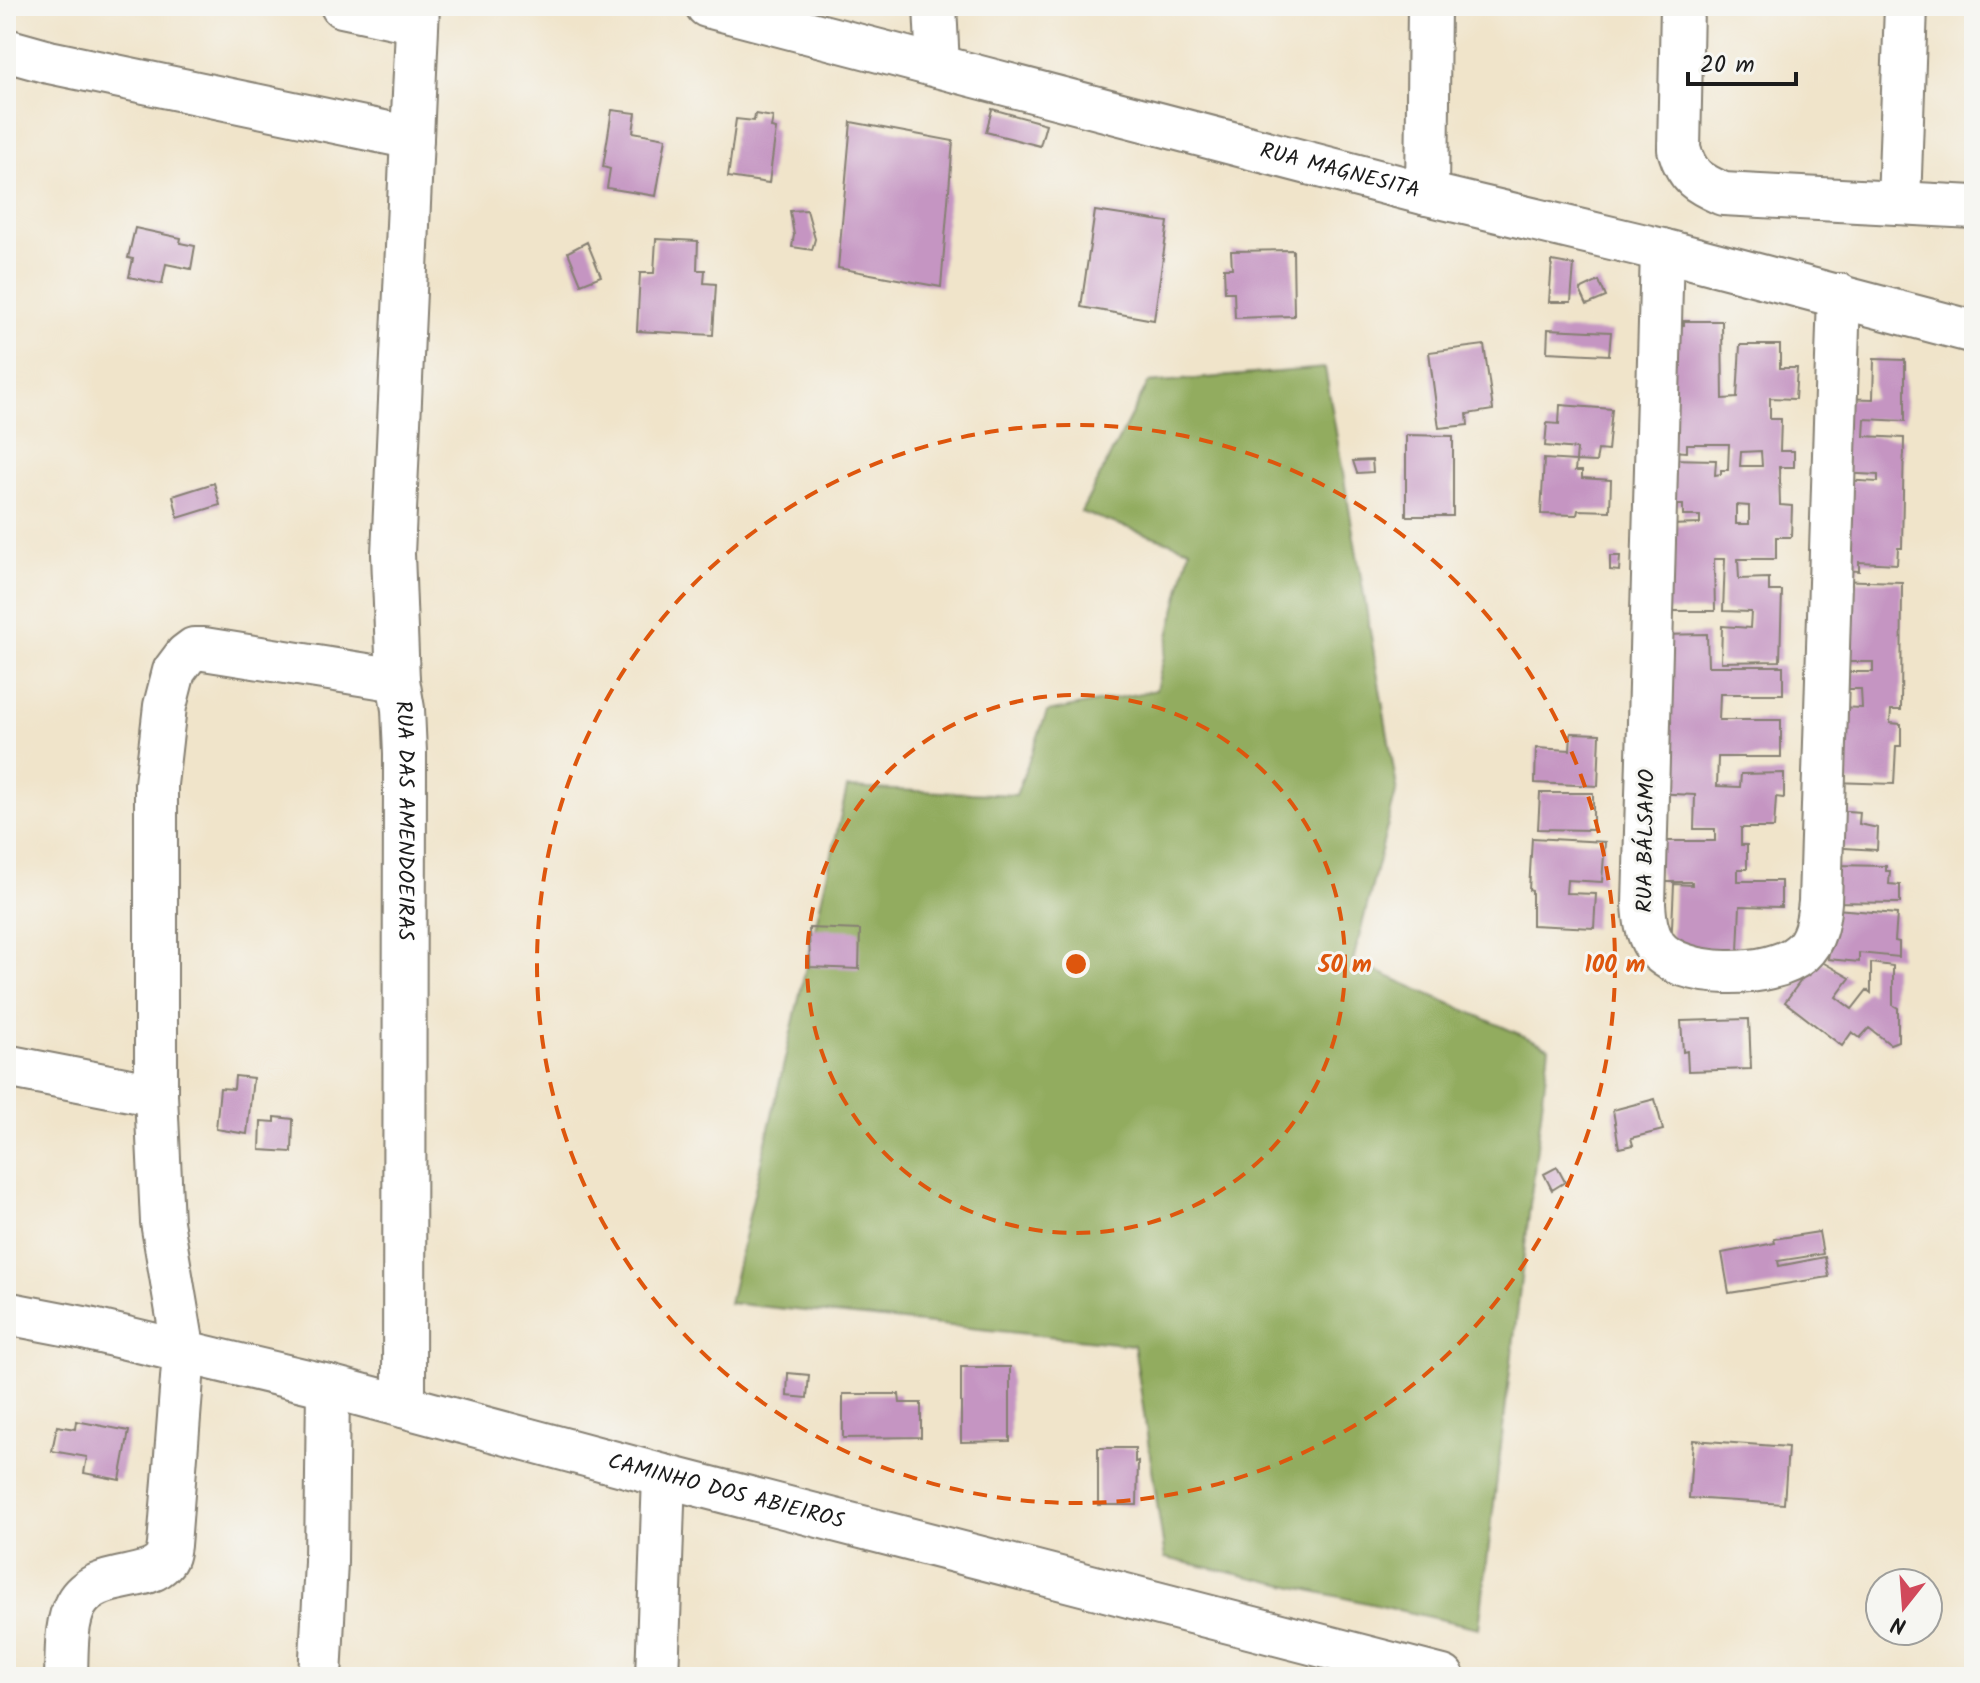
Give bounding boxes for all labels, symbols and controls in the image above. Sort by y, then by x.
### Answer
scale bar [1688,36,1796,86]
text: 20 m [1700,46,1755,85]
street label: RUA MAGNESITA [1256,134,1424,209]
street label: RUA DAS AMENDOEIRAS [384,698,423,941]
street label: RUA BÁLSAMO [1628,768,1666,913]
text: 50 m [1317,946,1372,985]
text: 100 m [1585,946,1645,985]
centre of rings [1062,950,1090,978]
street label: CAMINHO DOS ABIEIROS [604,1444,848,1539]
north arrow [1864,1567,1944,1647]
text: N [1887,1605,1911,1643]

